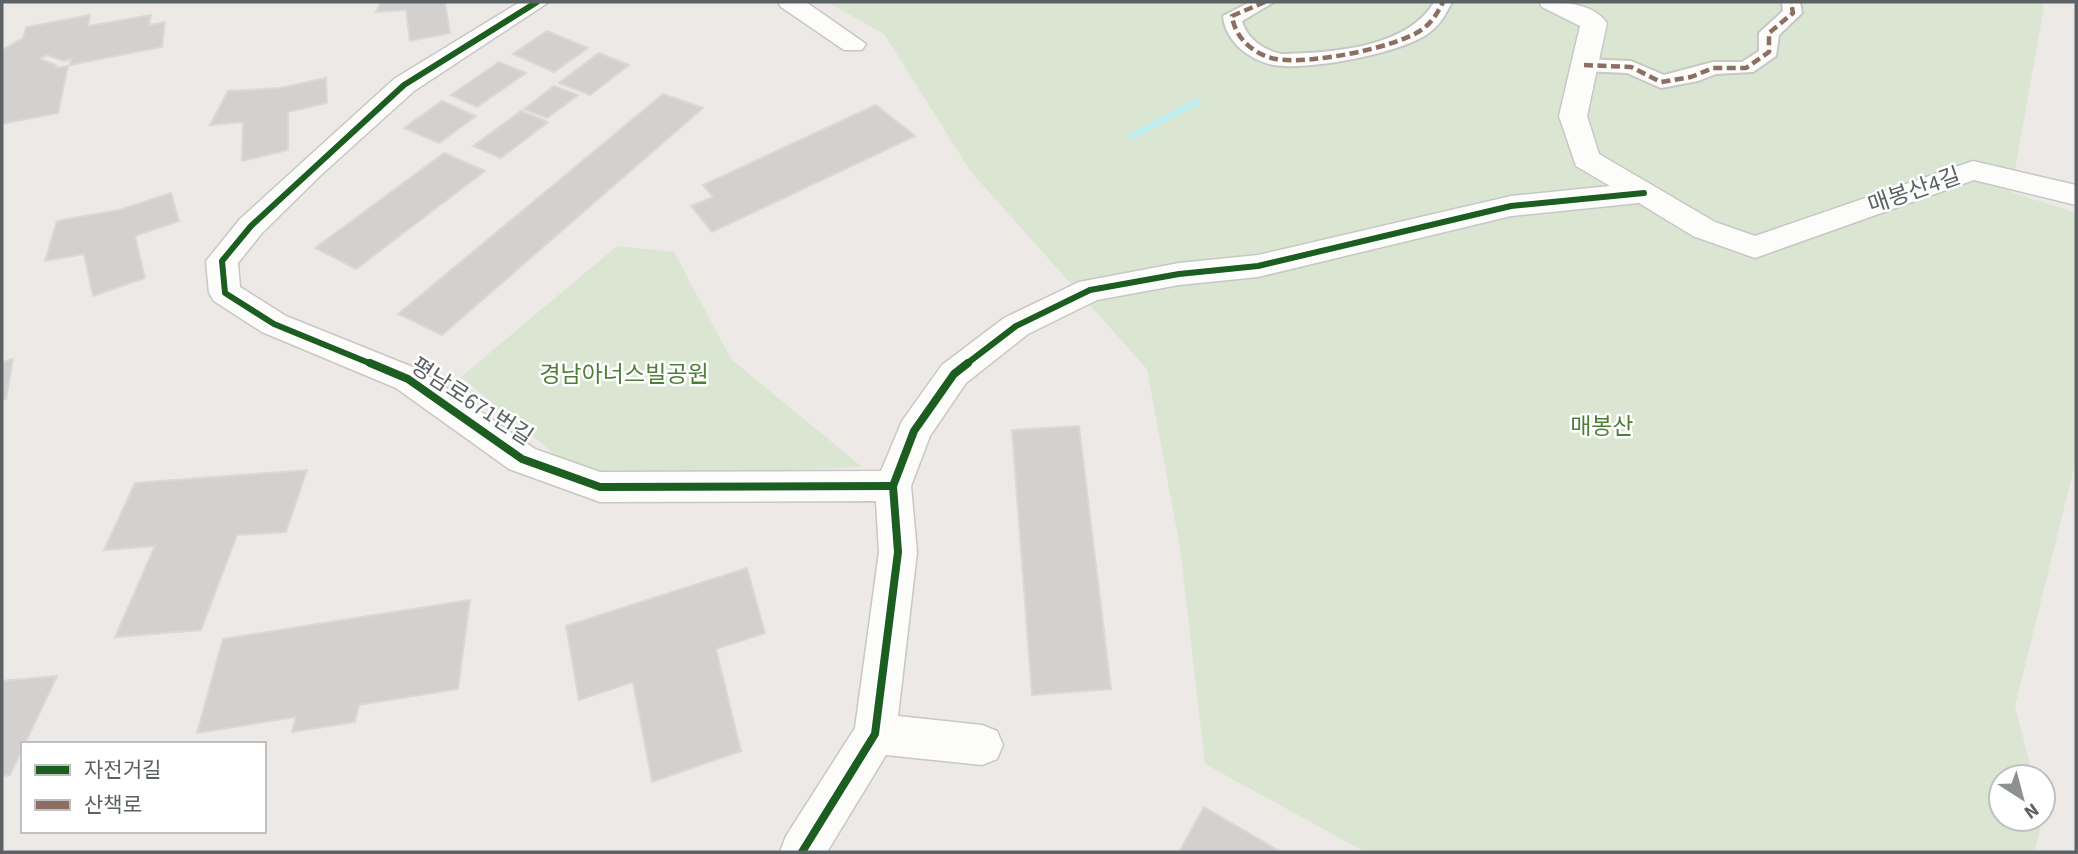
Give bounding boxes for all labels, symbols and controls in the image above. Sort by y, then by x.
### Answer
street label: 매봉산4길 [1863,159,1965,222]
street label: 평남로671번길 [404,349,539,453]
park label: 경남아너스빌공원 [539,358,709,391]
park label: 매봉산 [1570,410,1634,443]
legend [21,742,266,833]
text: 자전거길 [84,755,161,785]
north arrow [1987,763,2057,833]
text: 산책로 [84,790,142,820]
text: N [2018,796,2044,825]

